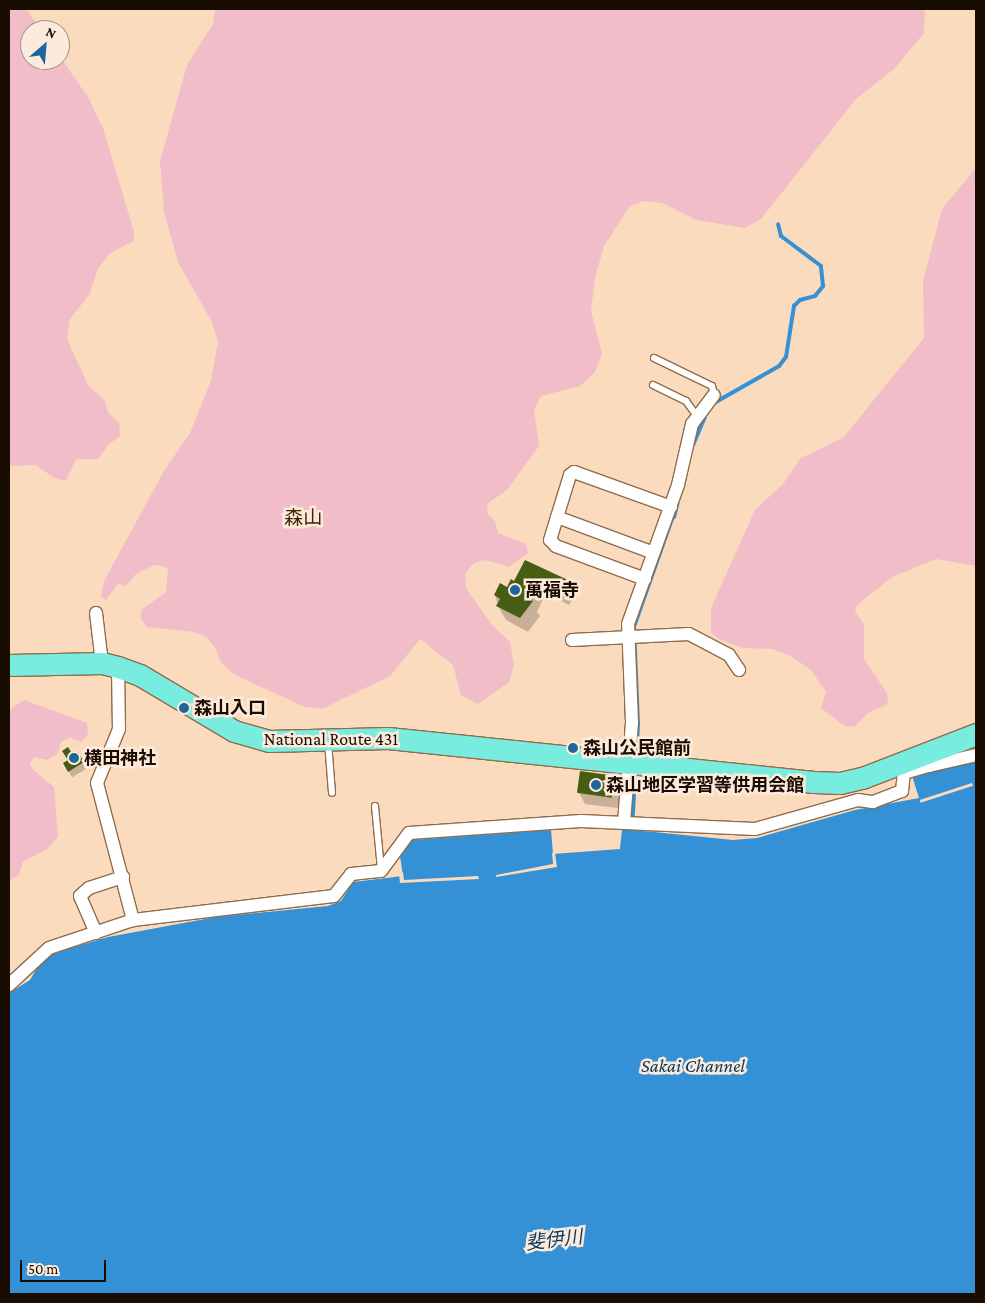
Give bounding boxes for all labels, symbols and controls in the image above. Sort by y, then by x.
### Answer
north arrow [20,20,70,70]
text: N [43,23,59,42]
district label: 森山 [284,507,322,529]
place label: 萬福寺 [525,579,579,601]
marker: 萬福寺 [509,584,521,596]
place label: 森山入口 [194,697,266,719]
marker: 森山入口 [178,702,190,714]
street label: National Route 431 [264,728,398,750]
place label: 森山公民館前 [583,737,691,759]
marker: 森山公民館前 [567,742,579,754]
place label: 横田神社 [84,747,156,769]
marker: 横田神社 [68,752,80,764]
place label: 森山地区学習等供用会館 [606,774,804,796]
marker: 森山地区学習等供用会館 [590,779,602,791]
water label: Sakai Channel [641,1055,745,1077]
water label: 斐伊川 [524,1225,584,1255]
scale bar [22,1250,109,1282]
text: 50 m [28,1261,58,1277]

